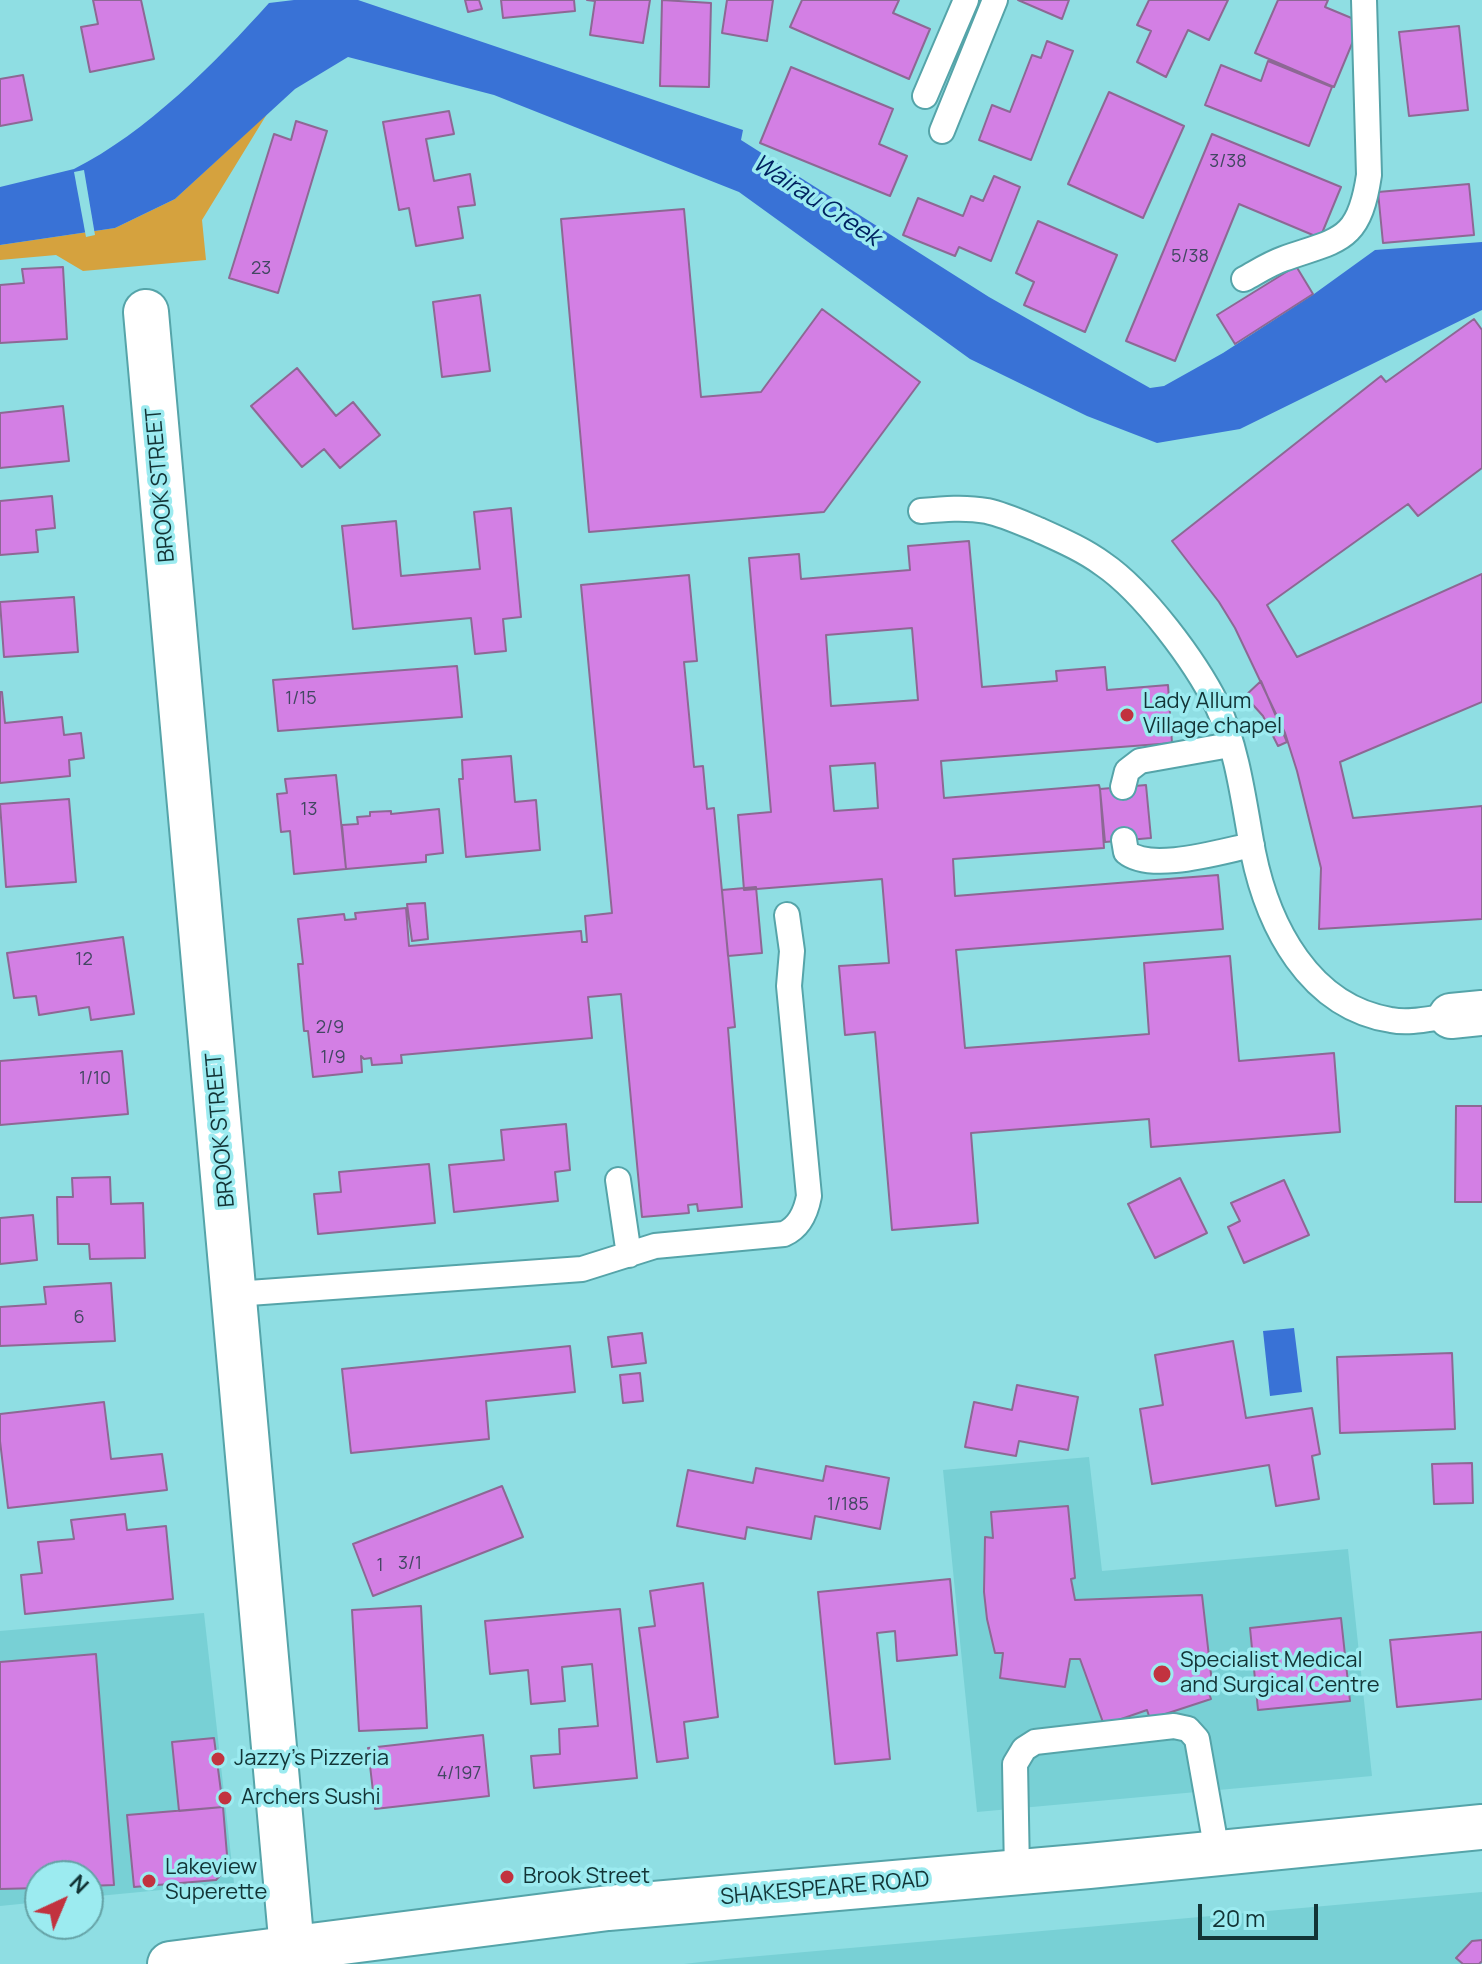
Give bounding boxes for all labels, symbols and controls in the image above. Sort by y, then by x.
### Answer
water label: Wairau Creek [747,149,885,253]
house number: 3/38 [1209,151,1247,173]
house number: 5/38 [1171,246,1209,268]
house number: 23 [251,258,271,280]
street label: BROOK STREET [141,406,181,564]
house number: 1/15 [285,688,317,710]
place label: Lady Allum Village chapel [1143,689,1282,740]
marker: Lady Allum Village chapel [1118,706,1136,724]
house number: 13 [301,799,317,821]
house number: 12 [75,949,93,971]
house number: 2/9 [316,1017,344,1039]
house number: 1/9 [320,1047,346,1069]
street label: BROOK STREET [201,1051,241,1209]
house number: 1/10 [79,1068,111,1090]
house number: 6 [73,1307,85,1329]
house number: 1/185 [827,1494,869,1516]
house number: 3/1 [398,1553,422,1575]
house number: 1 [376,1555,384,1577]
place label: Specialist Medical and Surgical Centre [1180,1648,1380,1700]
marker: Specialist Medical and Surgical Centre [1151,1663,1173,1685]
place label: Jazzy’s Pizzeria [234,1746,389,1772]
marker: Jazzy’s Pizzeria [209,1750,227,1768]
house number: 4/197 [437,1763,481,1785]
place label: Archers Sushi [241,1785,381,1811]
marker: Archers Sushi [216,1789,234,1807]
place label: Lakeview Superette [165,1855,267,1906]
north arrow [24,1860,104,1940]
place label: Brook Street [523,1864,650,1890]
street label: SHAKESPEARE ROAD [719,1867,931,1911]
text: N [63,1868,95,1900]
marker: Brook Street [498,1868,516,1886]
marker: Lakeview Superette [140,1872,158,1890]
scale bar [1202,1888,1322,1938]
text: 20 m [1212,1901,1265,1934]

